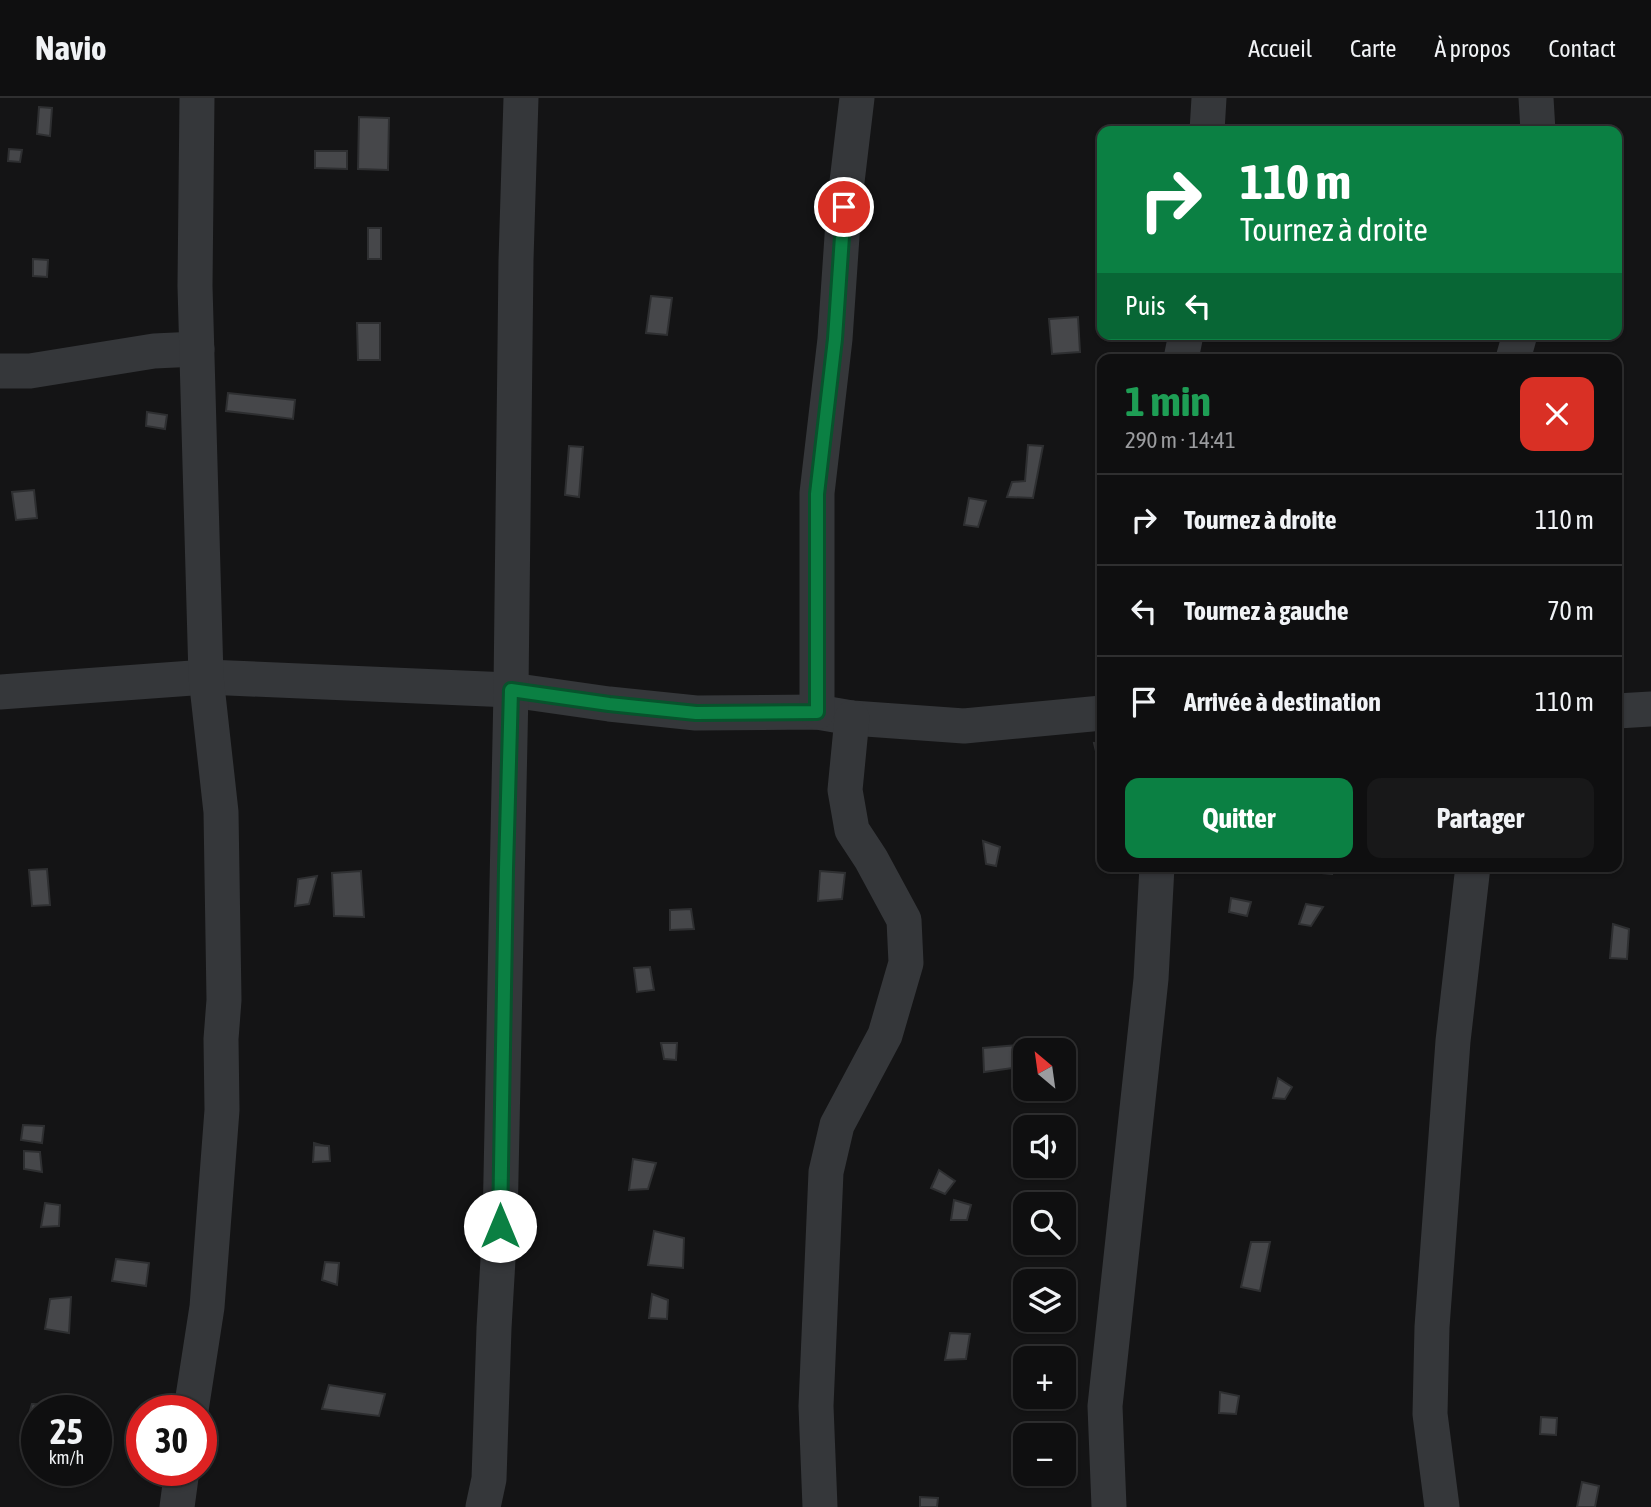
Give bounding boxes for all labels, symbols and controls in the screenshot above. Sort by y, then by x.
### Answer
text: Navio [35,29,107,67]
text: Accueil [1248,35,1312,62]
text: Carte [1350,35,1396,62]
text: À propos [1434,35,1510,62]
text: Contact [1548,35,1616,62]
text: 110 m [1240,153,1351,209]
icon: right [1125,154,1216,245]
pin [814,177,874,237]
icon: arrive [825,188,863,226]
text: Tournez à droite [1240,211,1428,248]
icon: left [1179,287,1217,325]
text: Puis [1125,291,1165,321]
text: 1 min [1125,377,1211,425]
button: close [1520,377,1594,451]
text: 290 m · 14:41 [1125,427,1236,453]
icon: right [1125,501,1163,539]
text: Tournez à droite [1184,505,1337,535]
text: 110 m [1535,505,1594,535]
icon: left [1125,592,1163,630]
text: Tournez à gauche [1184,596,1349,626]
text: 70 m [1547,596,1594,626]
icon: arrive [1125,683,1163,721]
text: Arrivée à destination [1184,687,1381,717]
text: 110 m [1535,687,1594,717]
button: Quitter [1125,778,1353,858]
button: Partager [1367,778,1594,858]
north arrow [1013,1038,1076,1101]
map controls [1013,1038,1076,1486]
button: sound [1013,1115,1076,1178]
position arrow [463,1189,537,1263]
button: search [1013,1192,1076,1255]
button: layers [1013,1269,1076,1332]
button: + [1013,1346,1076,1409]
speed limit sign: 30 [126,1395,217,1486]
text: 25 [50,1411,83,1451]
button: − [1013,1423,1076,1486]
text: km/h [49,1447,84,1468]

